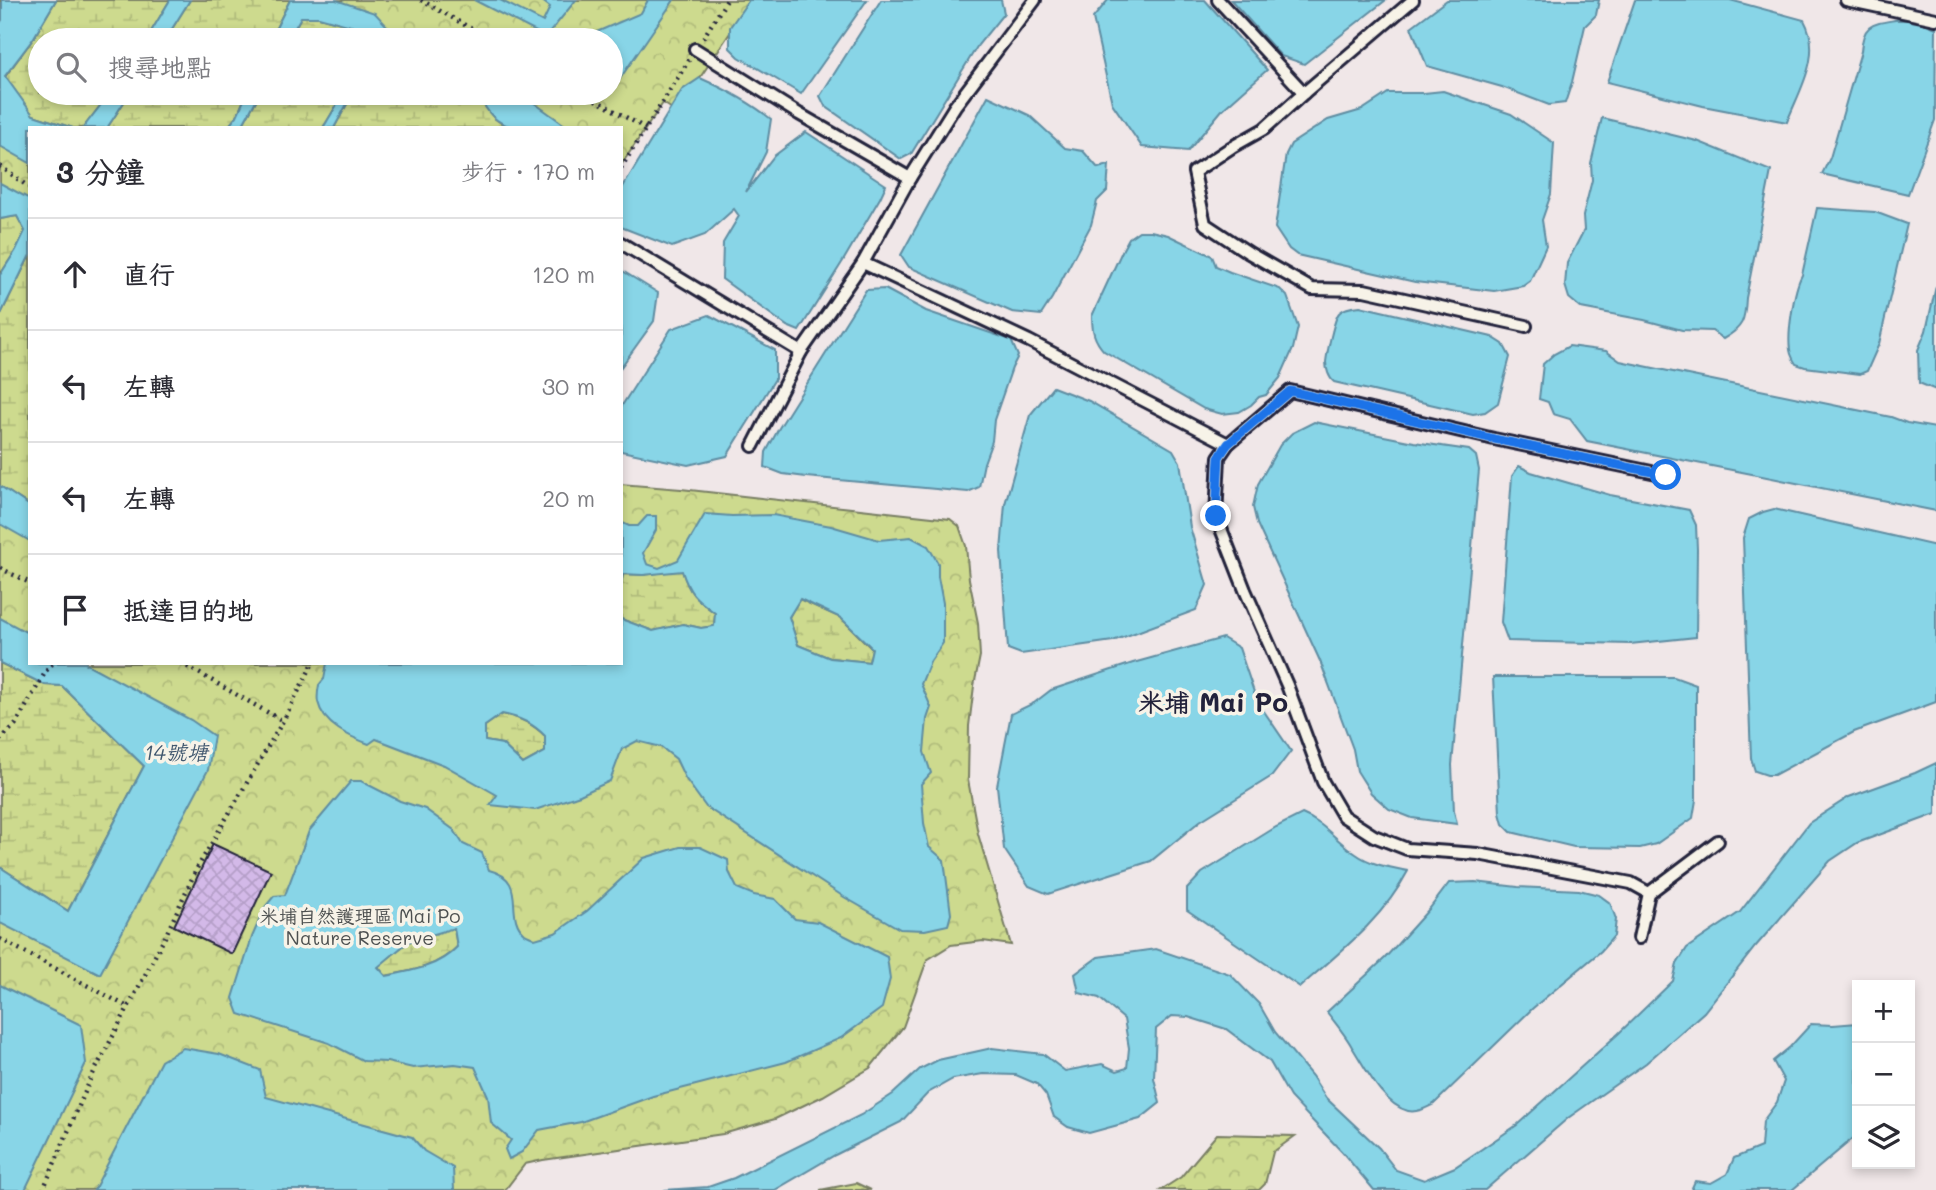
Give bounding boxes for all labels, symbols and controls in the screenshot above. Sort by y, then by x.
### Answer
search box [28,28,623,105]
icon: search [52,48,90,86]
text: 搜尋地點 [108,50,212,84]
text: 3 分鐘 [56,151,145,191]
text: 步行 · 170 m [461,156,595,186]
icon: ahead [56,255,94,293]
text: 直行 [123,257,175,291]
text: 120 m [532,259,595,289]
icon: left [56,367,94,405]
text: 左轉 [123,369,175,403]
text: 30 m [542,371,595,401]
route start [1650,459,1681,490]
icon: left [56,479,94,517]
text: 左轉 [123,481,175,515]
text: 20 m [542,483,595,513]
route end [1200,500,1231,531]
icon: arrive [56,591,94,629]
text: 抵達目的地 [123,593,253,627]
district label: 米埔 Mai Po [1138,685,1288,719]
water label: 14號塘 [144,738,210,765]
park label: 米埔自然護理區 Mai Po Nature Reserve [260,903,460,950]
map controls [1852,980,1915,1169]
button: + [1852,980,1915,1043]
button: − [1852,1043,1915,1106]
button: layers [1852,1106,1915,1169]

